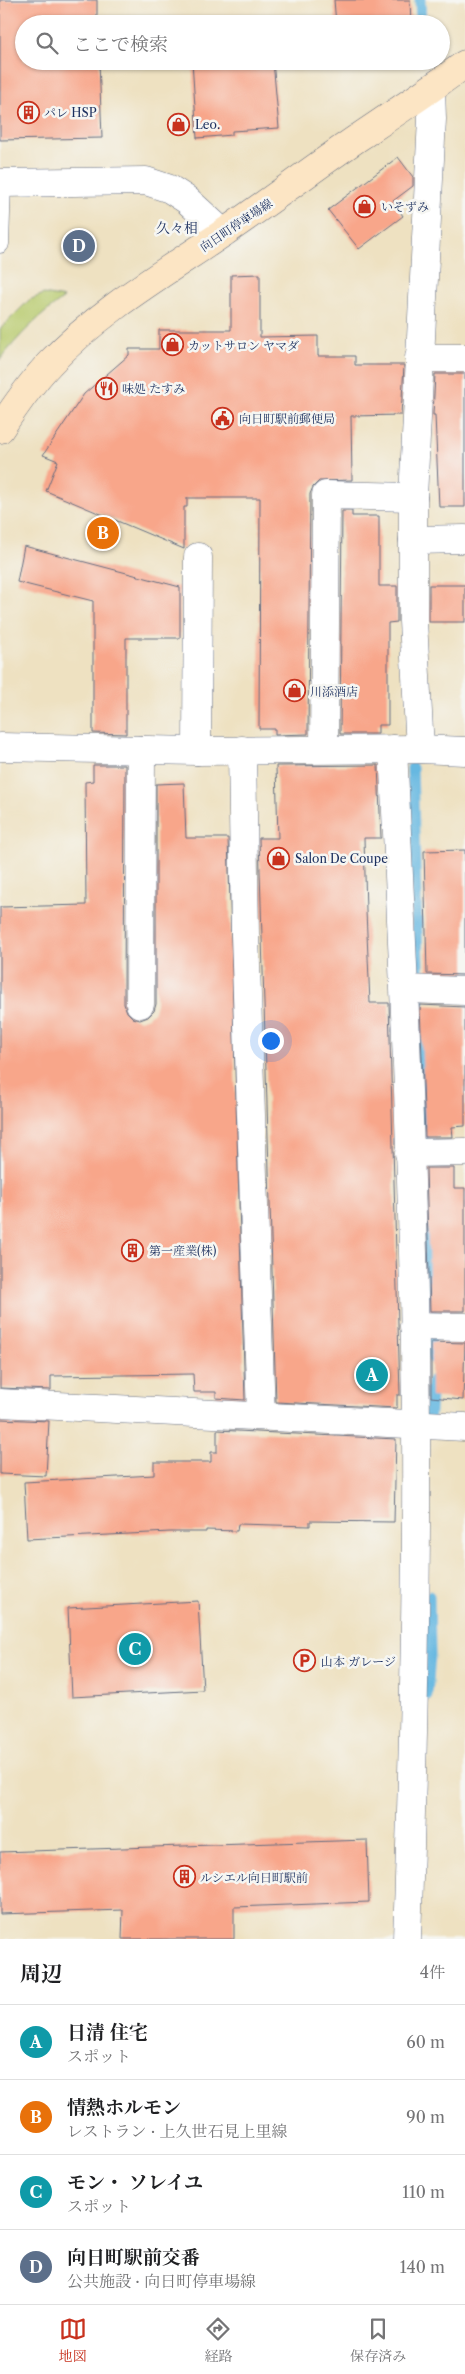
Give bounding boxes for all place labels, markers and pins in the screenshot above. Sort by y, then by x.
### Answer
building icon: パレ HSP [16,100,40,124]
place label: パレ HSP [44,105,97,120]
shop icon: Leo. [167,112,191,136]
place label: Leo. [195,117,220,132]
shop icon: いそずみ [353,194,377,218]
place label: いそずみ [381,199,429,214]
pin: D [63,227,95,265]
shop icon: カットサロン ヤマダ [160,333,184,357]
place label: カットサロン ヤマダ [188,338,299,353]
restaurant icon: 味処 たすみ [94,376,118,400]
place label: 味処 たすみ [122,381,185,396]
public building icon: 向日町駅前郵便局 [211,406,235,430]
place label: 向日町駅前郵便局 [239,411,335,426]
pin: B [87,514,119,552]
shop icon: 川添酒店 [282,679,306,703]
place label: 川添酒店 [310,684,358,699]
shop icon: Salon De Coupe [267,846,291,870]
place label: Salon De Coupe [295,851,388,866]
building icon: 第一産業(株) [121,1238,145,1262]
place label: 第一産業(株) [149,1243,217,1258]
pin: A [356,1356,388,1394]
pin: C [119,1630,151,1668]
parking icon: 山本 ガレージ [293,1649,317,1673]
place label: 山本 ガレージ [321,1654,396,1669]
building icon: ルシエル向日町駅前 [172,1865,196,1889]
place label: ルシエル向日町駅前 [200,1870,308,1885]

